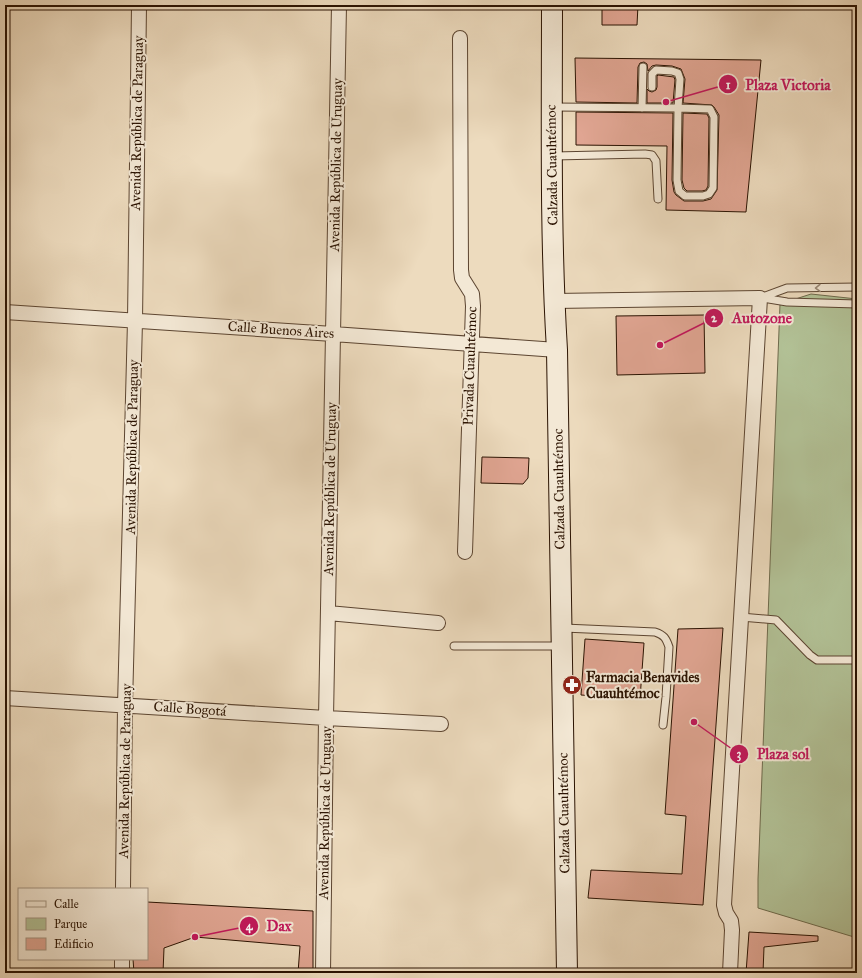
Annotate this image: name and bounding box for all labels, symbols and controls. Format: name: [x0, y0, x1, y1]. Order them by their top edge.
street label: Avenida República de Paraguay: [127, 35, 147, 212]
callout: Plaza Victoria: [718, 71, 839, 98]
text: Plaza Victoria: [745, 76, 831, 94]
street label: Avenida República de Uruguay: [326, 78, 346, 253]
text: 1: [726, 78, 731, 92]
street label: Calzada Cuauhtémoc: [542, 104, 562, 226]
one-way arrow: [815, 283, 821, 292]
callout: Autozone: [704, 304, 800, 331]
street label: Privada Cuauhtémoc: [459, 306, 481, 426]
text: Autozone: [731, 309, 793, 327]
text: 2: [711, 311, 718, 325]
street label: Calle Buenos Aires: [227, 318, 335, 342]
street label: Avenida República de Paraguay: [122, 359, 142, 536]
street label: Avenida República de Uruguay: [320, 402, 340, 577]
street label: Calzada Cuauhtémoc: [549, 428, 569, 550]
place label: Farmacia Benavides Cuauhtémoc: [586, 669, 699, 702]
pharmacy icon: Farmacia Benavides Cuauhtémoc: [561, 674, 583, 696]
street label: Avenida República de Paraguay: [115, 683, 135, 860]
street label: Calle Bogotá: [153, 698, 227, 720]
street label: Avenida República de Uruguay: [315, 726, 335, 901]
callout: Plaza sol: [729, 740, 817, 767]
text: Plaza sol: [757, 745, 810, 763]
text: 3: [737, 747, 742, 762]
street label: Calzada Cuauhtémoc: [554, 752, 574, 874]
legend: [18, 888, 148, 960]
text: Calle: [54, 897, 79, 911]
callout: Dax: [239, 913, 300, 940]
text: Parque: [54, 917, 87, 932]
text: Dax: [267, 917, 292, 935]
text: 4: [246, 919, 254, 934]
text: Edificio: [54, 937, 93, 951]

